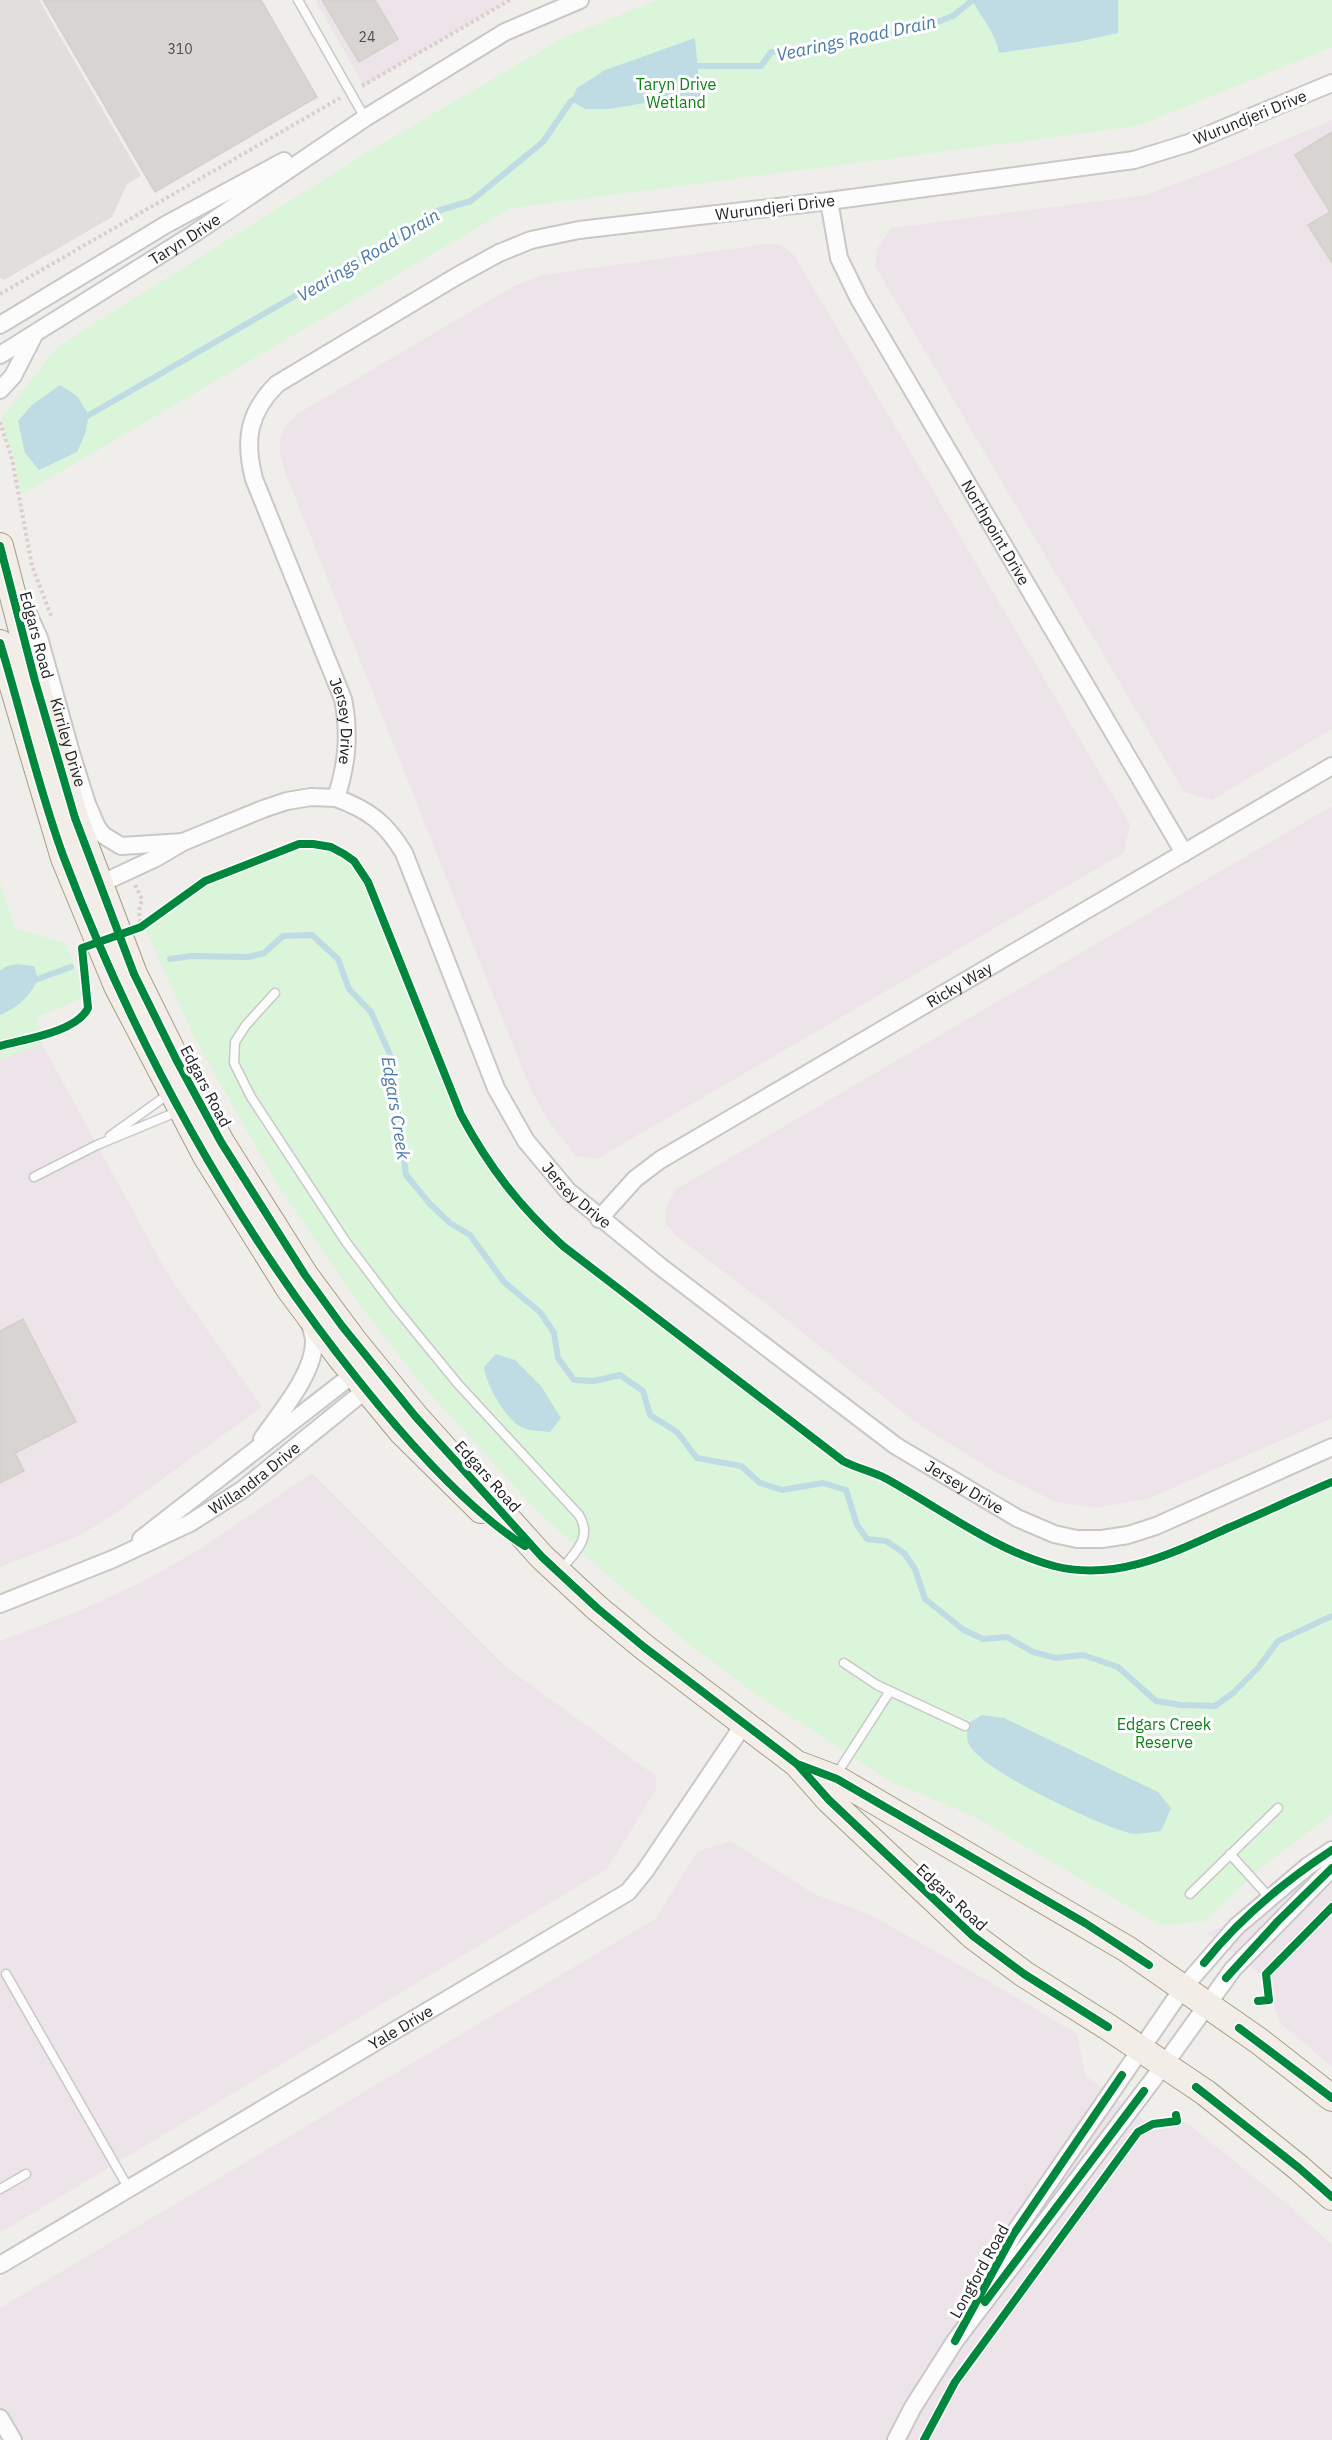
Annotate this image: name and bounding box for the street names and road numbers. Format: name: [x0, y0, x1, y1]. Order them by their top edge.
street label: Wurundjeri Drive: [1191, 85, 1310, 149]
street label: Wurundjeri Drive: [714, 190, 836, 224]
street label: Taryn Drive: [145, 209, 224, 269]
street label: Northpoint Drive: [957, 476, 1035, 589]
street label: Edgars Road: [16, 589, 58, 681]
street label: Jersey Drive: [325, 675, 357, 766]
street label: Kirriley Drive: [46, 695, 91, 789]
street label: Ricky Way: [923, 957, 996, 1012]
street label: Edgars Road: [176, 1042, 236, 1130]
street label: Jersey Drive: [538, 1158, 616, 1233]
street label: Edgars Road: [451, 1436, 525, 1516]
street label: Willandra Drive: [205, 1437, 304, 1519]
street label: Jersey Drive: [921, 1456, 1008, 1518]
street label: Edgars Road: [912, 1859, 992, 1935]
street label: Yale Drive: [365, 2000, 437, 2054]
street label: Longford Road: [945, 2221, 1013, 2321]

